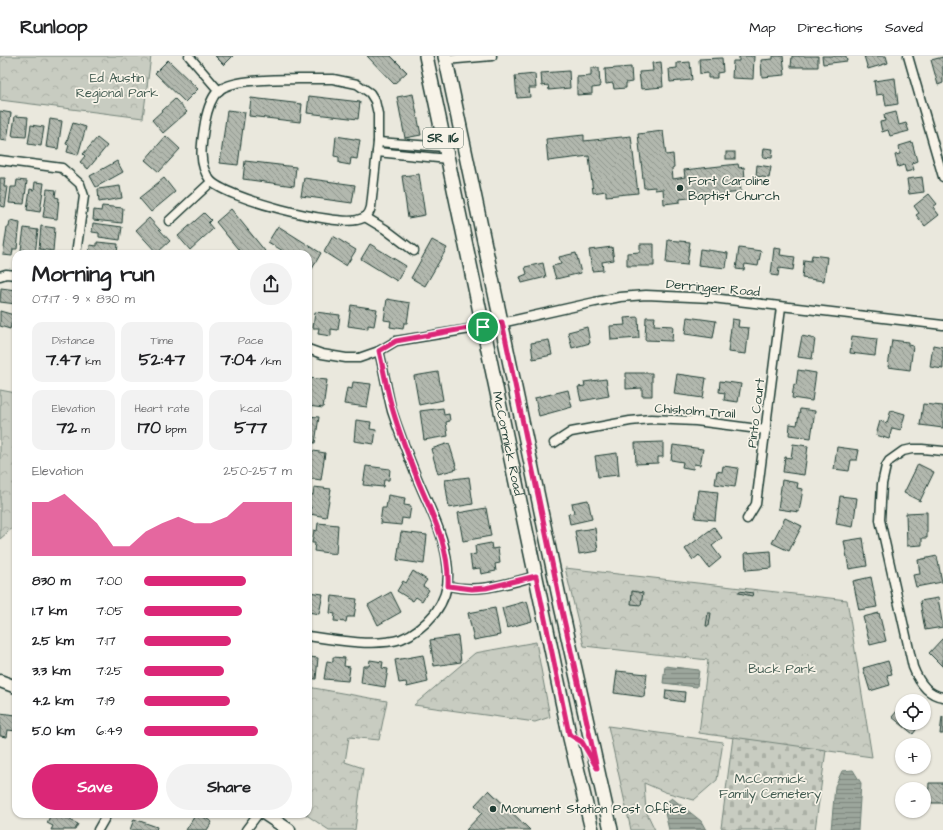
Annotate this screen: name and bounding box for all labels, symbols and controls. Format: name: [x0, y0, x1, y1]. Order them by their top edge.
text: Runloop: [20, 14, 88, 41]
text: Map: [749, 18, 776, 38]
text: Directions: [798, 18, 863, 38]
text: Saved: [885, 18, 923, 38]
park label: Ed Austin Regional Park: [76, 69, 158, 103]
road number: SR 116: [423, 128, 463, 148]
place label: Fort Caroline Baptist Church: [688, 172, 780, 205]
marker: Fort Caroline Baptist Church: [675, 183, 685, 193]
text: Morning run: [32, 259, 155, 290]
button: share: [250, 263, 292, 305]
street label: Derringer Road: [665, 275, 761, 302]
text: 07:17 · 9 × 830 m: [32, 290, 135, 308]
pin: [466, 310, 500, 344]
icon: arrive: [472, 316, 494, 338]
text: Distance: [52, 333, 95, 348]
text: Time: [150, 333, 174, 348]
text: Pace: [238, 333, 263, 348]
text: 7.47: [46, 348, 81, 372]
text: 52:47: [139, 348, 185, 372]
text: 7:04: [220, 348, 256, 372]
text: km: [81, 354, 101, 369]
text: /km: [256, 354, 281, 369]
street label: Pinto Court: [743, 376, 769, 449]
street label: McCormick Road: [488, 390, 528, 498]
street label: Chisholm Trail: [654, 399, 736, 423]
text: Elevation: [52, 401, 95, 416]
text: Heart rate: [134, 401, 190, 416]
text: kcal: [240, 401, 261, 416]
text: 72: [57, 416, 77, 440]
text: 170: [138, 416, 161, 440]
text: 577: [234, 416, 267, 440]
text: m: [77, 422, 90, 437]
text: bpm: [161, 422, 186, 437]
text: Elevation: [32, 462, 83, 480]
text: 250–257 m: [223, 462, 292, 480]
text: 830 m: [32, 572, 71, 590]
text: 7:00: [96, 572, 123, 590]
text: 1.7 km: [32, 602, 67, 620]
text: 7:05: [96, 602, 124, 620]
text: 2.5 km: [32, 632, 74, 650]
text: 7:17: [96, 632, 116, 650]
park label: Buck Park: [748, 660, 816, 678]
text: 3.3 km: [32, 662, 70, 680]
text: 7:25: [96, 662, 123, 680]
text: 4.2 km: [32, 692, 73, 710]
text: 7:19: [96, 692, 115, 710]
map controls: [895, 694, 931, 818]
button: locate: [895, 694, 931, 730]
text: 5.0 km: [32, 722, 75, 740]
text: 6:49: [96, 722, 123, 740]
button: +: [895, 738, 931, 774]
button: Save: [32, 764, 158, 810]
button: Share: [166, 764, 292, 810]
park label: McCormick Family Cemetery: [719, 770, 821, 804]
button: −: [895, 782, 931, 818]
place label: Monument Station Post Office: [501, 800, 687, 818]
marker: Monument Station Post Office: [488, 804, 498, 814]

